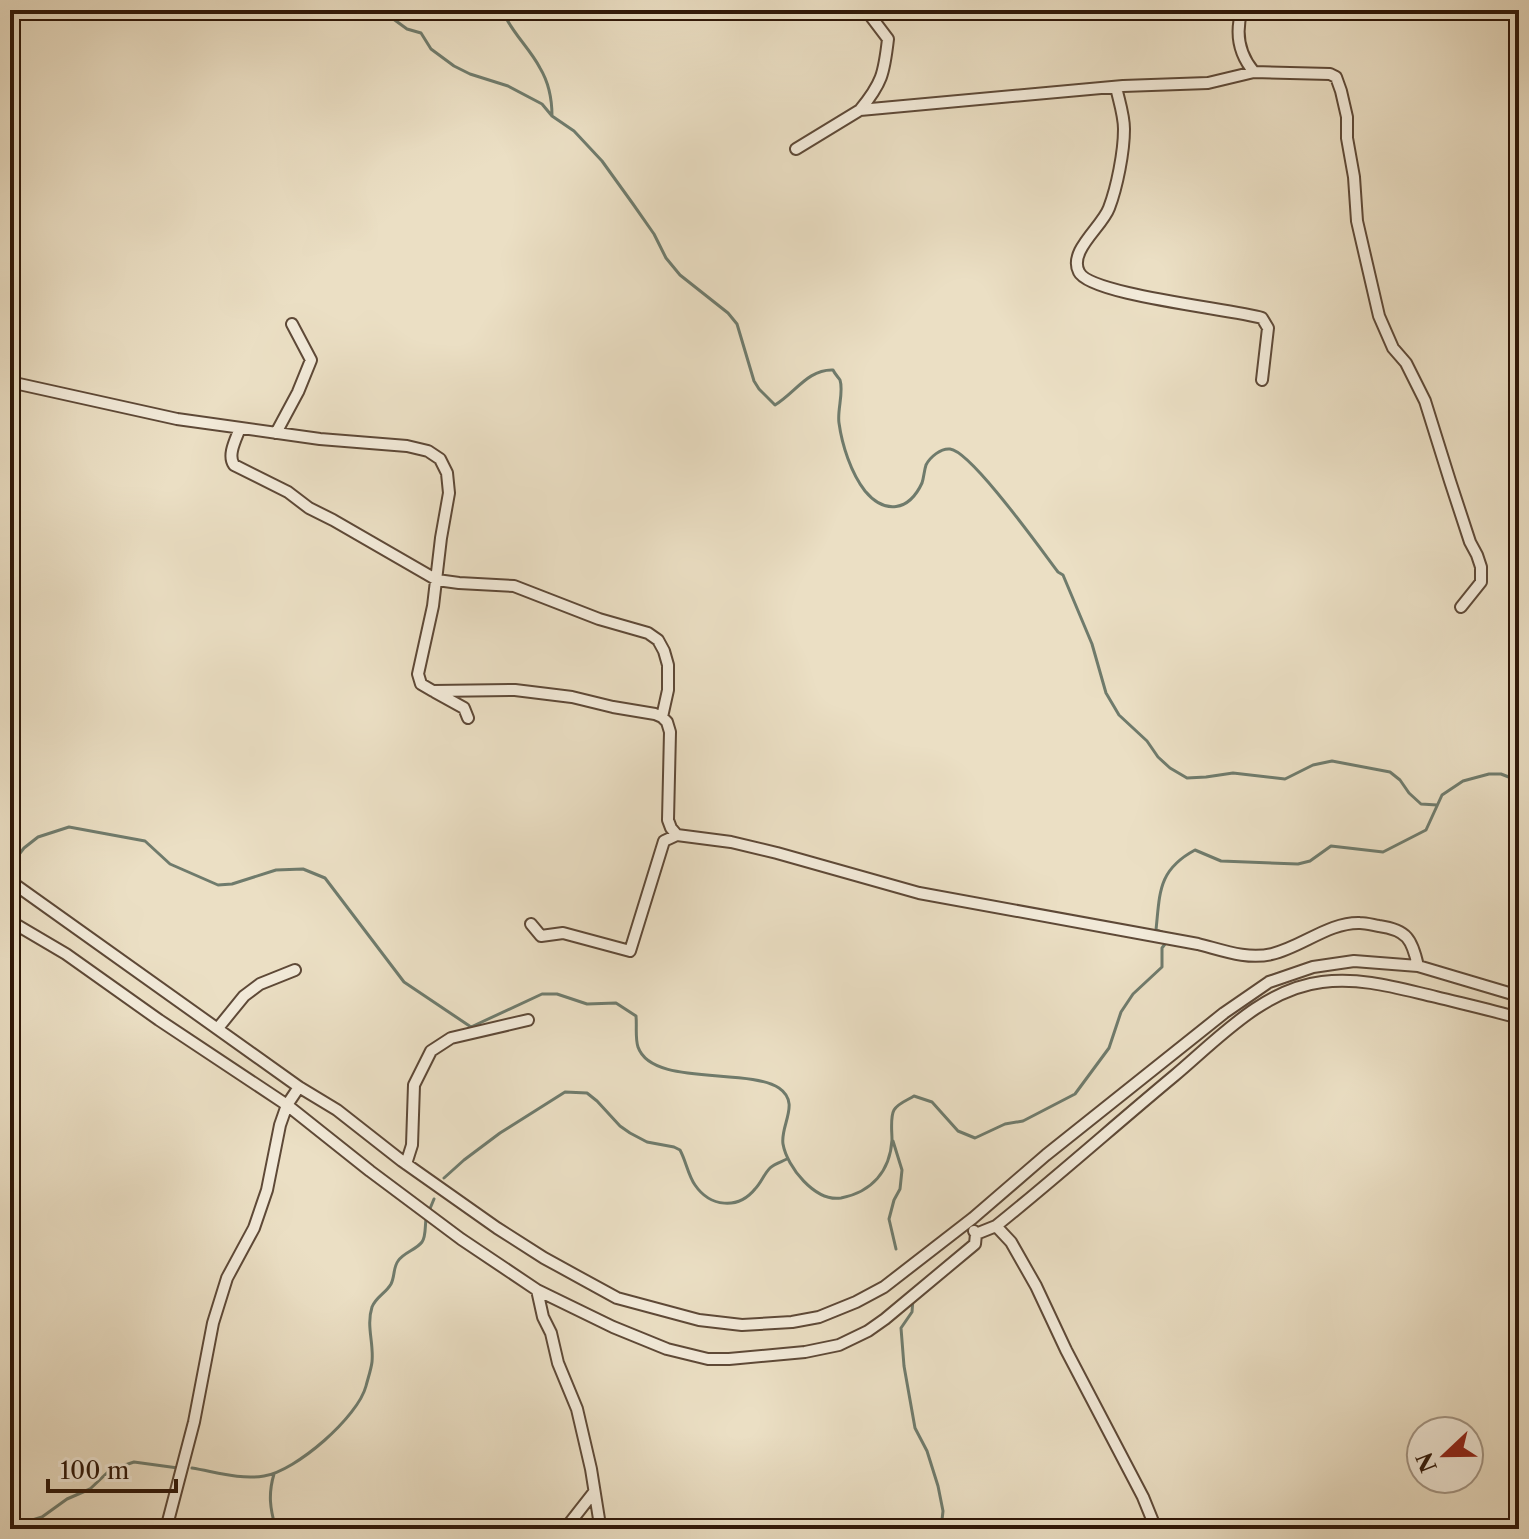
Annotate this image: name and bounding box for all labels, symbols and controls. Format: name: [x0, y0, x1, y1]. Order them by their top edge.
north arrow: [1405, 1415, 1485, 1495]
scale bar: [48, 1443, 176, 1493]
text: N: [1411, 1448, 1443, 1476]
text: 100 m: [60, 1456, 129, 1485]

